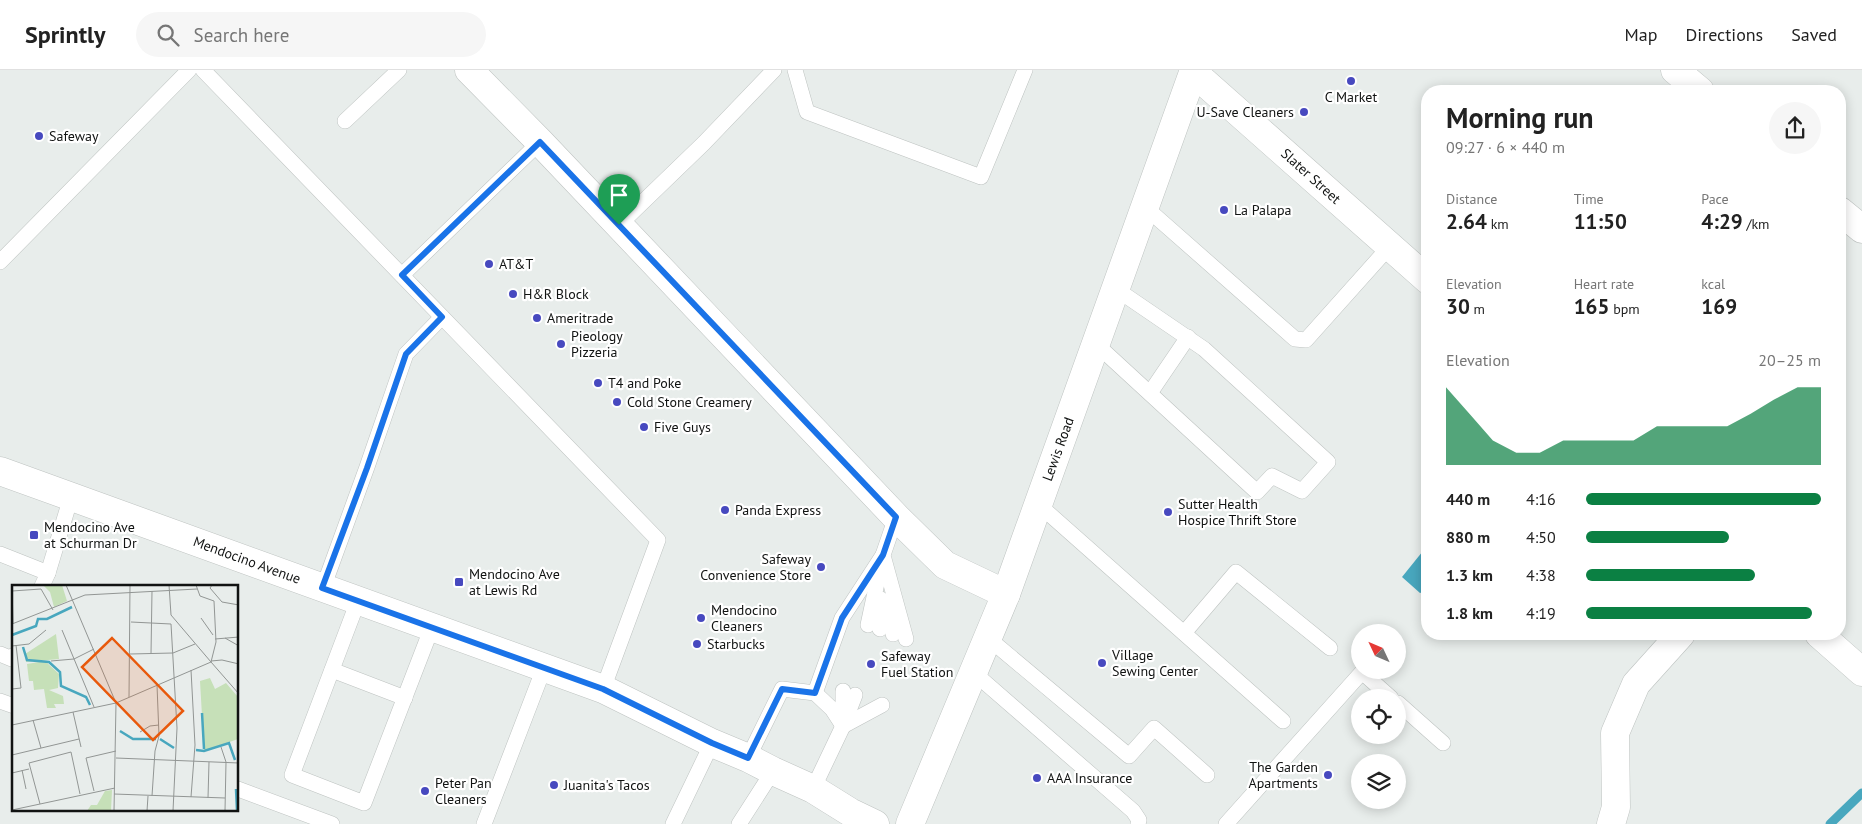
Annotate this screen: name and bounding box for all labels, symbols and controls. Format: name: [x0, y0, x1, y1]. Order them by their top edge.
search box: [136, 12, 486, 57]
text: Sprintly: [25, 19, 106, 50]
icon: search: [154, 21, 182, 49]
text: Search here: [194, 23, 289, 47]
text: Map: [1625, 23, 1657, 46]
text: Directions: [1685, 23, 1763, 46]
text: Saved: [1791, 23, 1837, 46]
marker: C Market: [1345, 75, 1357, 87]
place label: C Market: [1325, 88, 1377, 106]
text: Morning run: [1446, 99, 1594, 136]
button: share: [1769, 102, 1821, 154]
place label: U-Save Cleaners: [1196, 103, 1294, 121]
marker: U-Save Cleaners: [1298, 106, 1310, 118]
place label: Safeway: [49, 127, 99, 145]
marker: Safeway: [33, 130, 45, 142]
text: 09:27 · 6 × 440 m: [1446, 137, 1565, 157]
street label: Slater Street: [1277, 144, 1345, 208]
pin: [598, 174, 640, 225]
icon: arrive: [605, 181, 633, 209]
text: Distance: [1446, 190, 1497, 208]
text: Time: [1574, 190, 1604, 208]
text: Pace: [1701, 190, 1729, 208]
place label: La Palapa: [1234, 201, 1292, 219]
marker: La Palapa: [1218, 204, 1230, 216]
text: 2.64: [1446, 208, 1487, 235]
text: 11:50: [1574, 208, 1627, 235]
text: 4:29: [1701, 208, 1743, 235]
text: km: [1487, 215, 1509, 233]
text: /km: [1743, 215, 1769, 233]
place label: AT&T: [499, 255, 533, 273]
marker: AT&T: [483, 258, 495, 270]
text: Elevation: [1446, 275, 1502, 293]
text: Heart rate: [1574, 275, 1634, 293]
text: kcal: [1701, 275, 1725, 293]
place label: H&R Block: [523, 285, 589, 303]
marker: H&R Block: [507, 288, 519, 300]
text: 30: [1446, 293, 1470, 320]
text: 165: [1574, 293, 1609, 320]
text: 169: [1701, 293, 1737, 320]
text: m: [1470, 300, 1485, 318]
text: bpm: [1609, 300, 1640, 318]
place label: Ameritrade: [547, 309, 613, 327]
marker: Ameritrade: [531, 312, 543, 324]
place label: Pieology Pizzeria: [571, 327, 623, 361]
marker: Pieology Pizzeria: [555, 338, 567, 350]
text: Elevation: [1446, 350, 1510, 370]
text: 20–25 m: [1758, 350, 1821, 370]
place label: T4 and Poke: [608, 374, 682, 392]
marker: T4 and Poke: [592, 377, 604, 389]
place label: Cold Stone Creamery: [627, 393, 752, 411]
marker: Cold Stone Creamery: [611, 396, 623, 408]
street label: Lewis Road: [1038, 415, 1078, 483]
place label: Five Guys: [654, 418, 711, 436]
marker: Five Guys: [638, 421, 650, 433]
text: 440 m: [1446, 489, 1490, 509]
text: 4:16: [1526, 489, 1556, 509]
place label: Sutter Health Hospice Thrift Store: [1178, 495, 1297, 529]
place label: Panda Express: [735, 501, 821, 519]
marker: Panda Express: [719, 504, 731, 516]
marker: Sutter Health Hospice Thrift Store: [1162, 506, 1174, 518]
place label: Mendocino Ave at Schurman Dr: [44, 518, 137, 552]
text: 880 m: [1446, 527, 1490, 547]
text: 4:50: [1526, 527, 1556, 547]
marker: Mendocino Ave at Schurman Dr: [28, 529, 40, 541]
street label: Mendocino Avenue: [191, 532, 303, 588]
place label: Safeway Convenience Store: [700, 550, 811, 584]
marker: Safeway Convenience Store: [815, 561, 827, 573]
place label: Mendocino Ave at Lewis Rd: [469, 565, 560, 599]
text: 1.3 km: [1446, 565, 1493, 585]
text: 4:38: [1526, 565, 1556, 585]
marker: Mendocino Ave at Lewis Rd: [453, 576, 465, 588]
inset map: [12, 585, 239, 812]
place label: Mendocino Cleaners: [711, 601, 777, 635]
text: 1.8 km: [1446, 603, 1493, 623]
text: 4:19: [1526, 603, 1556, 623]
marker: Mendocino Cleaners: [695, 612, 707, 624]
north arrow: [1351, 624, 1406, 679]
map controls: [1351, 624, 1406, 809]
place label: Starbucks: [707, 635, 765, 653]
marker: Starbucks: [691, 638, 703, 650]
place label: Village Sewing Center: [1111, 646, 1198, 680]
place label: Safeway Fuel Station: [881, 647, 954, 681]
marker: Village Sewing Center: [1096, 657, 1108, 669]
marker: Safeway Fuel Station: [865, 658, 877, 670]
button: locate: [1351, 689, 1406, 744]
button: layers: [1351, 754, 1406, 809]
place label: The Garden Apartments: [1249, 758, 1318, 792]
place label: AAA Insurance: [1047, 769, 1132, 787]
marker: The Garden Apartments: [1322, 769, 1334, 781]
marker: AAA Insurance: [1031, 772, 1043, 784]
place label: Peter Pan Cleaners: [435, 774, 492, 808]
place label: Juanita's Tacos: [563, 776, 650, 794]
marker: Juanita's Tacos: [548, 779, 560, 791]
marker: Peter Pan Cleaners: [419, 785, 431, 797]

